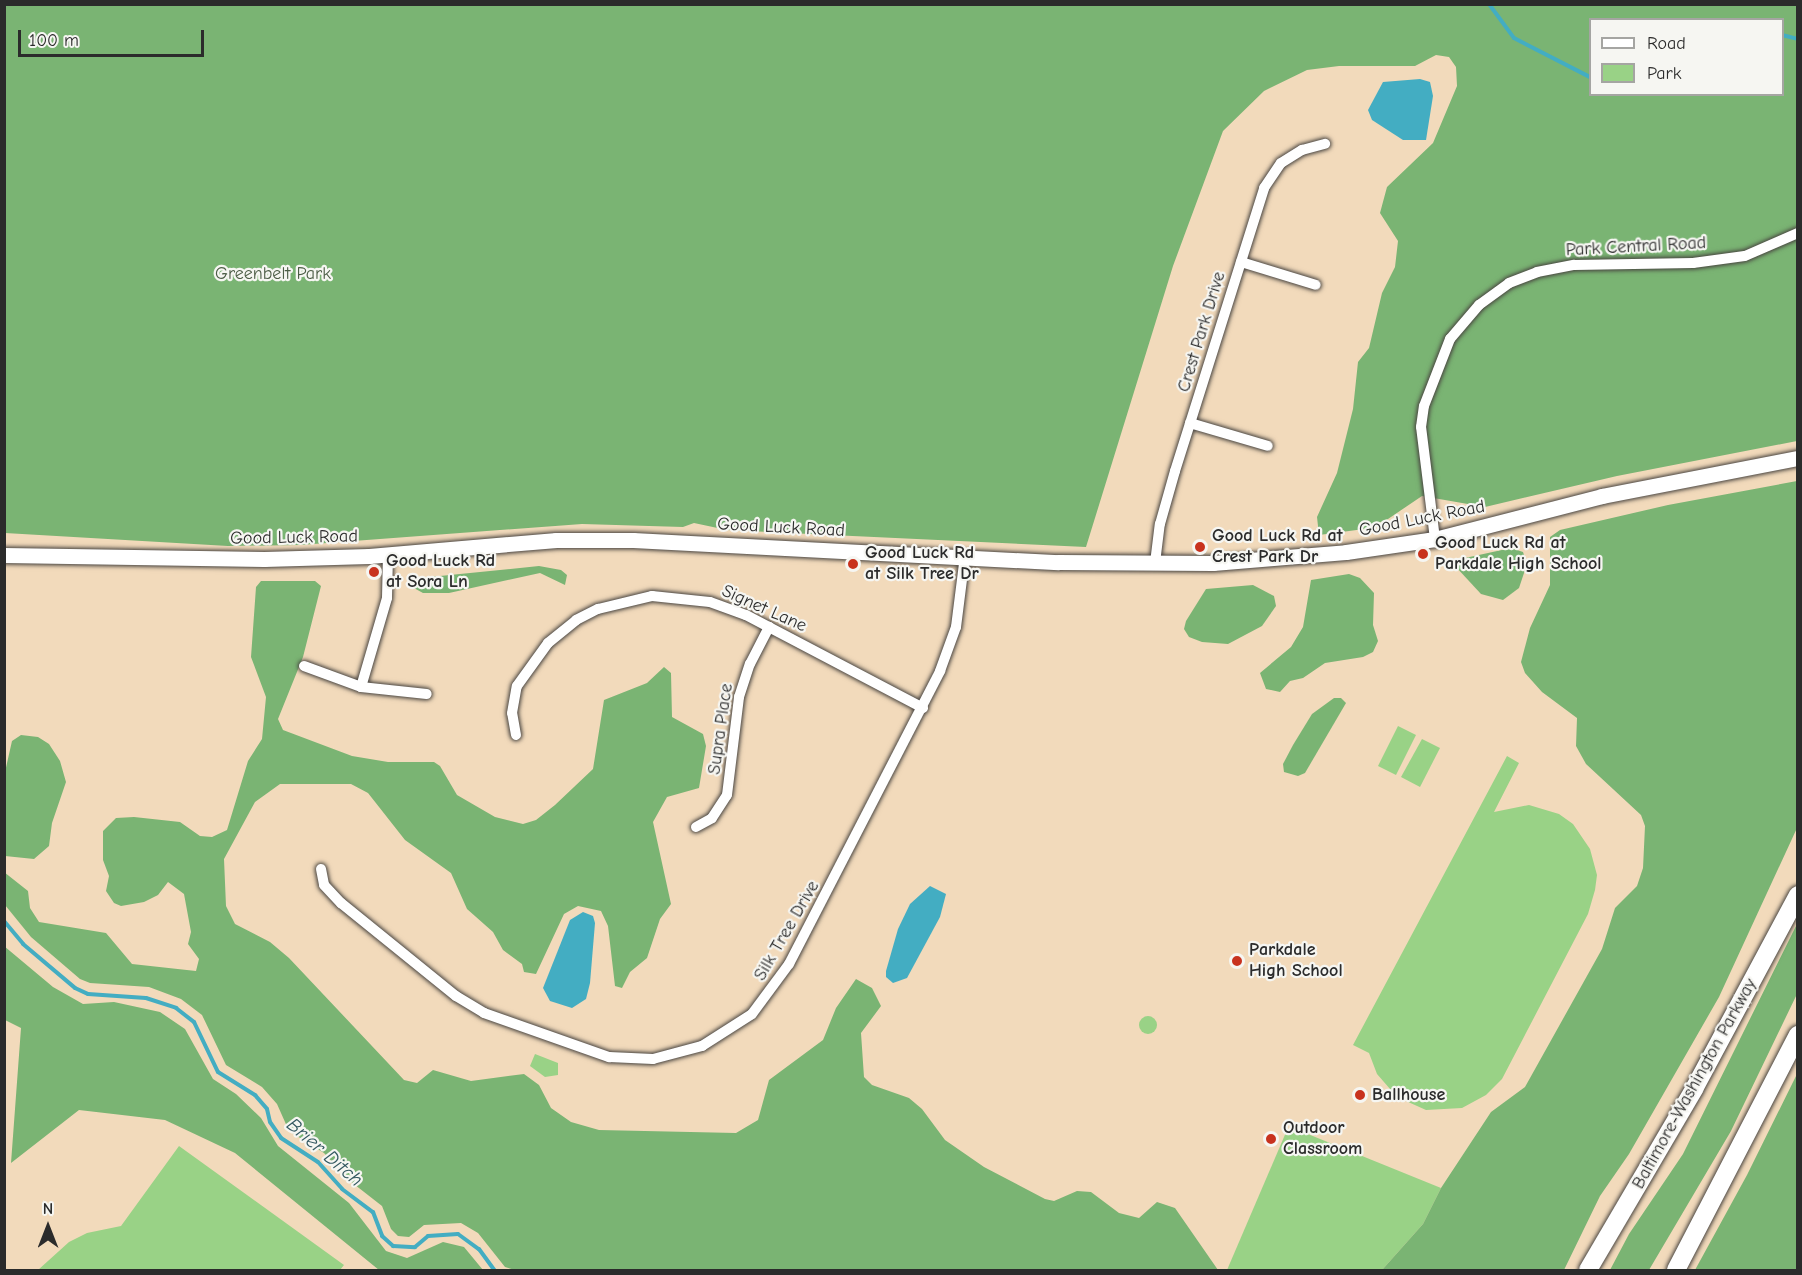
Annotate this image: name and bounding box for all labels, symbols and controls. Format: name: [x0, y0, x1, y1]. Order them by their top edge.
scale bar: [21, 18, 207, 56]
legend: [1589, 18, 1784, 96]
text: 100 m: [29, 30, 79, 51]
text: Road: [1647, 33, 1686, 54]
text: Park: [1647, 63, 1681, 84]
street label: Park Central Road: [1565, 233, 1707, 261]
park label: Greenbelt Park: [215, 263, 331, 285]
street label: Crest Park Drive: [1173, 269, 1231, 395]
street label: Good Luck Road: [1357, 496, 1487, 542]
street label: Good Luck Road: [717, 514, 845, 542]
street label: Good Luck Road: [230, 526, 358, 550]
place label: Good Luck Rd at Crest Park Dr: [1212, 526, 1343, 568]
place label: Good Luck Rd at Parkdale High School: [1435, 533, 1602, 576]
marker: Good Luck Rd at Crest Park Dr: [1193, 540, 1207, 554]
place label: Good Luck Rd at Silk Tree Dr: [865, 543, 979, 586]
marker: Good Luck Rd at Parkdale High School: [1416, 547, 1430, 561]
place label: Good Luck Rd at Sora Ln: [386, 551, 495, 594]
marker: Good Luck Rd at Silk Tree Dr: [846, 557, 860, 571]
marker: Good Luck Rd at Sora Ln: [367, 565, 381, 579]
street label: Signet Lane: [718, 581, 810, 637]
street label: Supra Place: [704, 682, 738, 776]
street label: Silk Tree Drive: [750, 877, 824, 985]
place label: Parkdale High School: [1249, 940, 1343, 982]
marker: Parkdale High School: [1230, 954, 1244, 968]
street label: Baltimore-Washington Parkway: [1628, 975, 1762, 1193]
place label: Ballhouse: [1372, 1084, 1445, 1106]
marker: Ballhouse: [1353, 1088, 1367, 1102]
water label: Brier Ditch: [282, 1112, 368, 1192]
place label: Outdoor Classroom: [1283, 1118, 1362, 1160]
marker: Outdoor Classroom: [1264, 1132, 1278, 1146]
north arrow: [18, 1197, 78, 1257]
text: N: [43, 1200, 53, 1218]

